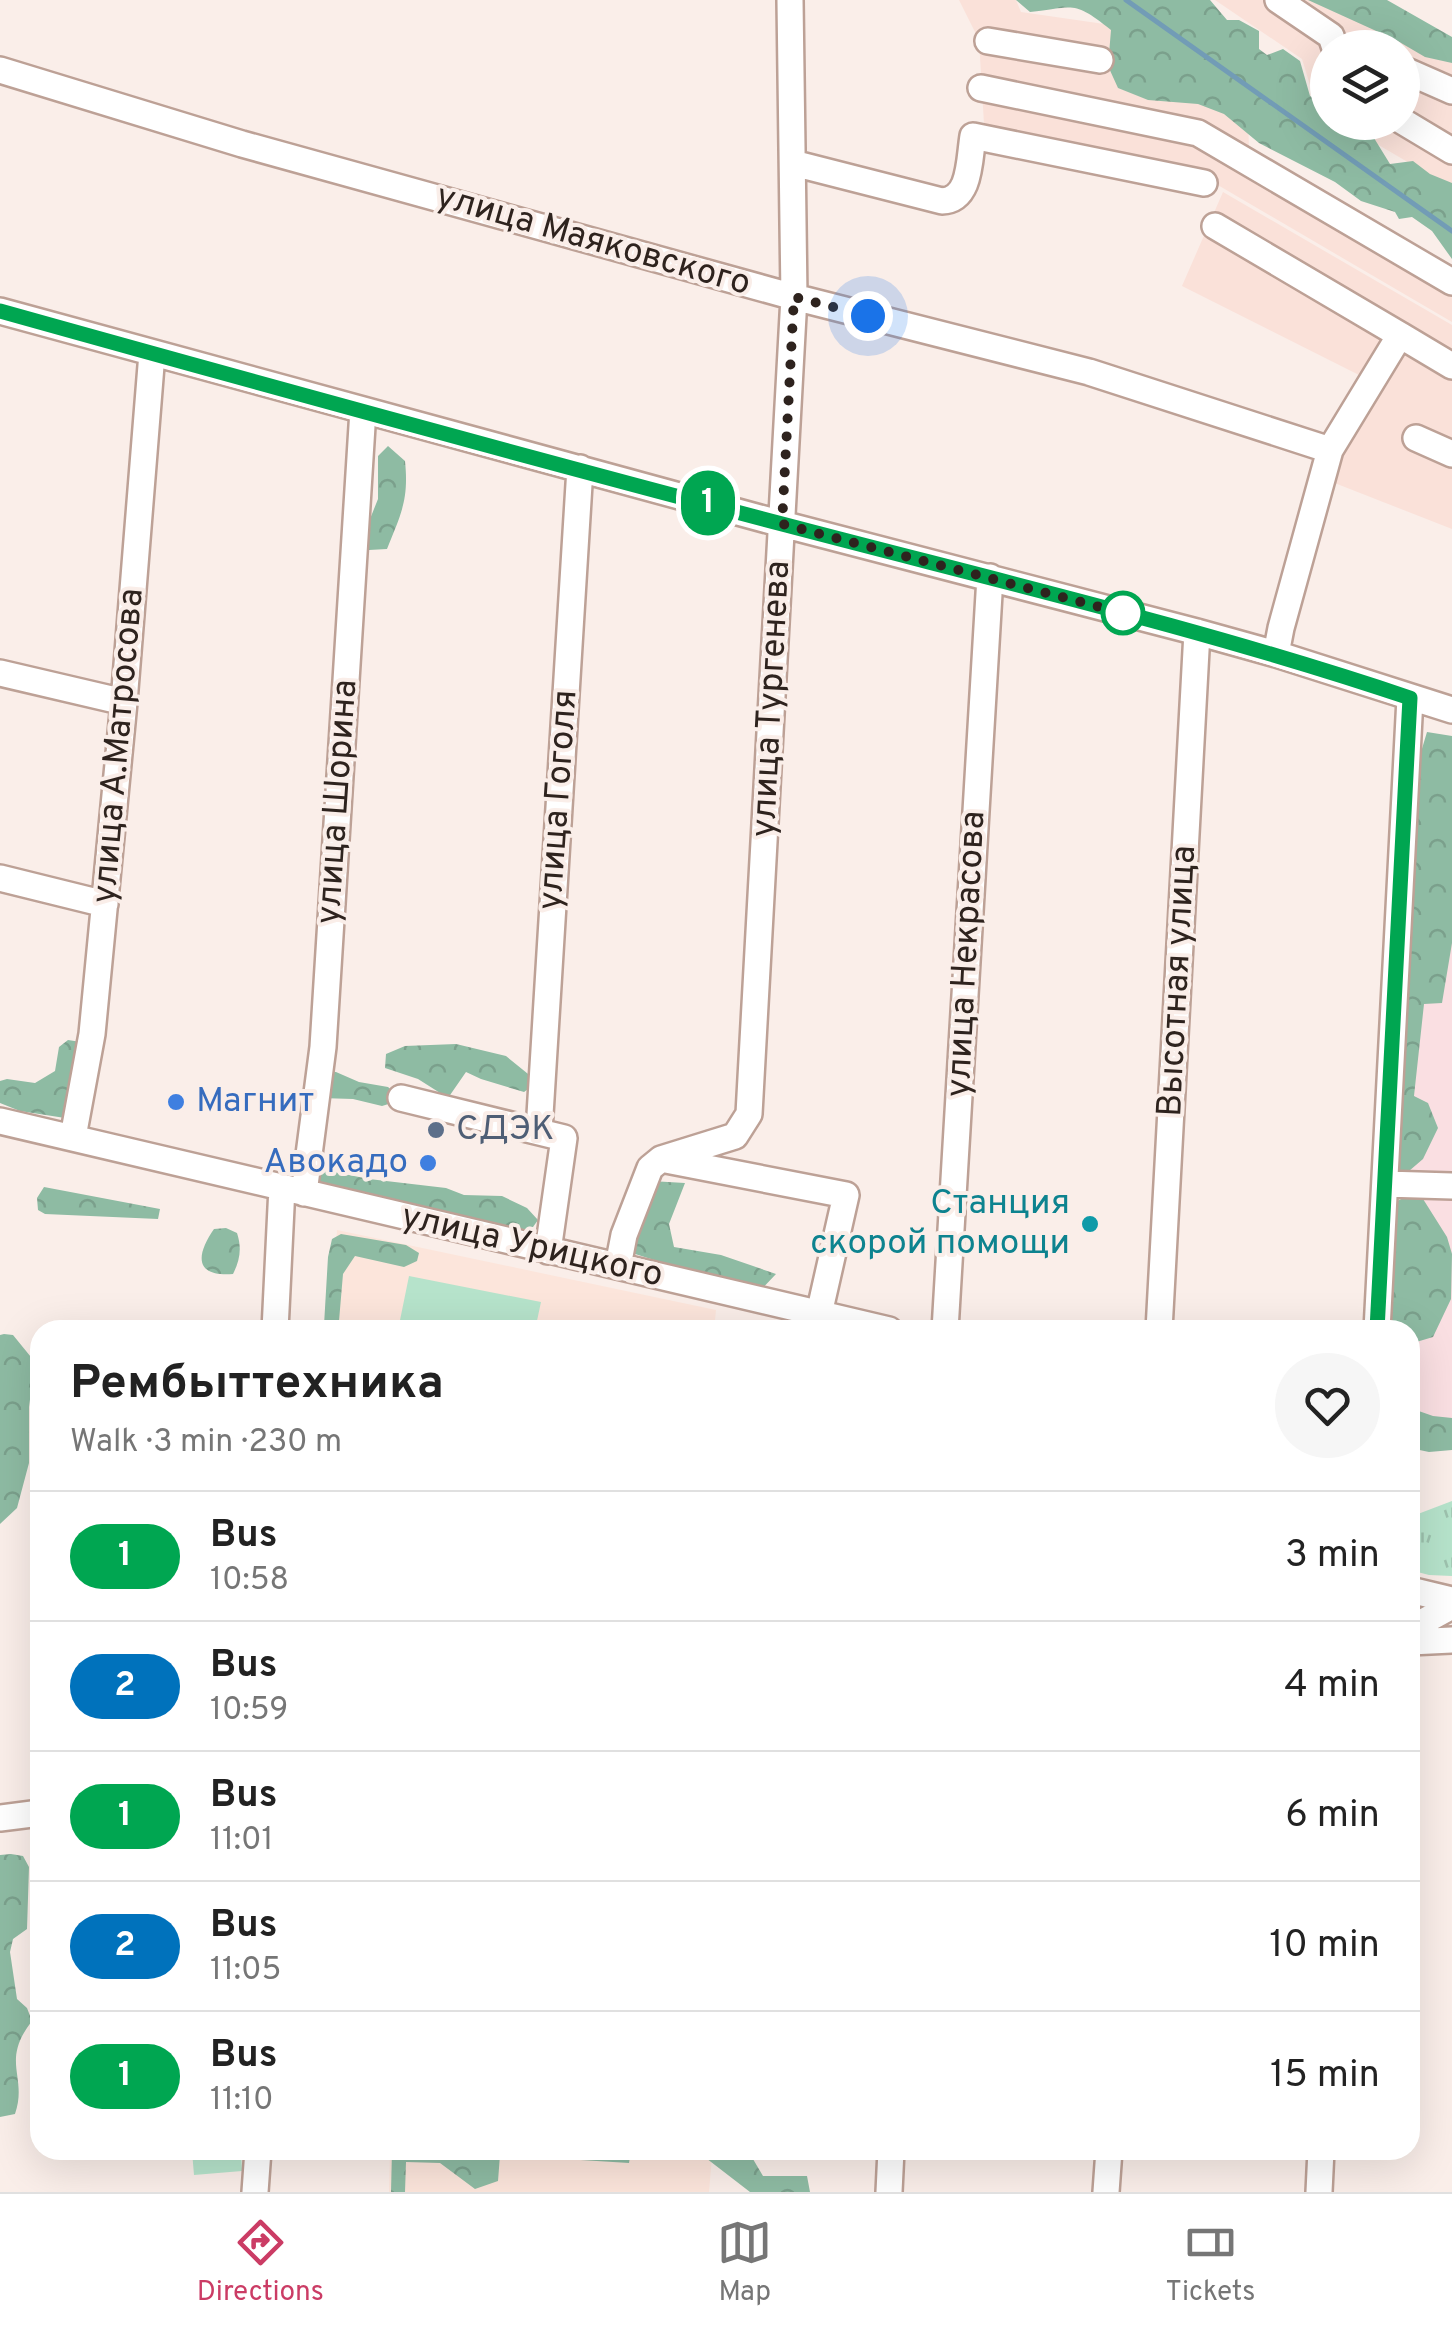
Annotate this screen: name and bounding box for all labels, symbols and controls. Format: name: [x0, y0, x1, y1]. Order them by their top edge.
map controls: [1310, 30, 1420, 140]
button: layers: [1310, 30, 1420, 140]
street label: улица Маяковского: [431, 175, 755, 307]
your location: [843, 291, 893, 341]
line badge: 1: [676, 470, 740, 536]
text: 1: [701, 481, 715, 525]
street label: улица Тургенева: [743, 559, 801, 839]
street label: улица А.Матросова: [83, 587, 155, 905]
unlabelled marker: [1102, 592, 1144, 634]
street label: улица Шорина: [307, 678, 369, 926]
street label: улица Гоголя: [529, 688, 589, 912]
street label: улица Некрасова: [938, 810, 996, 1098]
street label: Высотная улица: [1149, 844, 1207, 1118]
place label: Магнит: [196, 1080, 314, 1124]
marker: Магнит: [165, 1091, 187, 1113]
place label: СДЭК: [456, 1108, 554, 1152]
marker: СДЭК: [425, 1119, 447, 1141]
place label: Авокадо: [263, 1141, 408, 1185]
marker: Авокадо: [417, 1152, 439, 1174]
place label: Станция скорой помощи: [810, 1182, 1070, 1266]
street label: улица Урицкого: [397, 1196, 667, 1298]
marker: Станция скорой помощи: [1079, 1213, 1101, 1235]
button: heart: [1275, 1353, 1380, 1458]
text: Рембыттехника: [70, 1355, 444, 1415]
text: Walk · 3 min · 230 m: [70, 1423, 342, 1463]
text: Bus: [210, 1512, 277, 1561]
text: 3 min: [1285, 1532, 1380, 1581]
text: 1: [118, 1534, 132, 1578]
text: 10:58: [210, 1561, 289, 1601]
text: Bus: [210, 1642, 277, 1691]
text: 4 min: [1284, 1662, 1380, 1711]
text: 2: [114, 1664, 136, 1708]
text: 10:59: [210, 1691, 288, 1731]
text: Bus: [210, 1772, 277, 1821]
text: 6 min: [1285, 1792, 1380, 1841]
text: 1: [118, 1794, 132, 1838]
text: 11:01: [210, 1821, 274, 1861]
text: Bus: [210, 1902, 277, 1951]
text: 10 min: [1269, 1922, 1380, 1971]
text: 2: [114, 1924, 136, 1968]
text: 11:05: [210, 1951, 282, 1991]
text: Bus: [210, 2032, 277, 2081]
text: 15 min: [1270, 2052, 1380, 2101]
text: 1: [118, 2054, 132, 2098]
text: 11:10: [210, 2081, 274, 2121]
tab: Directions: [197, 2215, 324, 2311]
tab: Map: [717, 2215, 772, 2311]
tab: Tickets: [1166, 2215, 1255, 2311]

